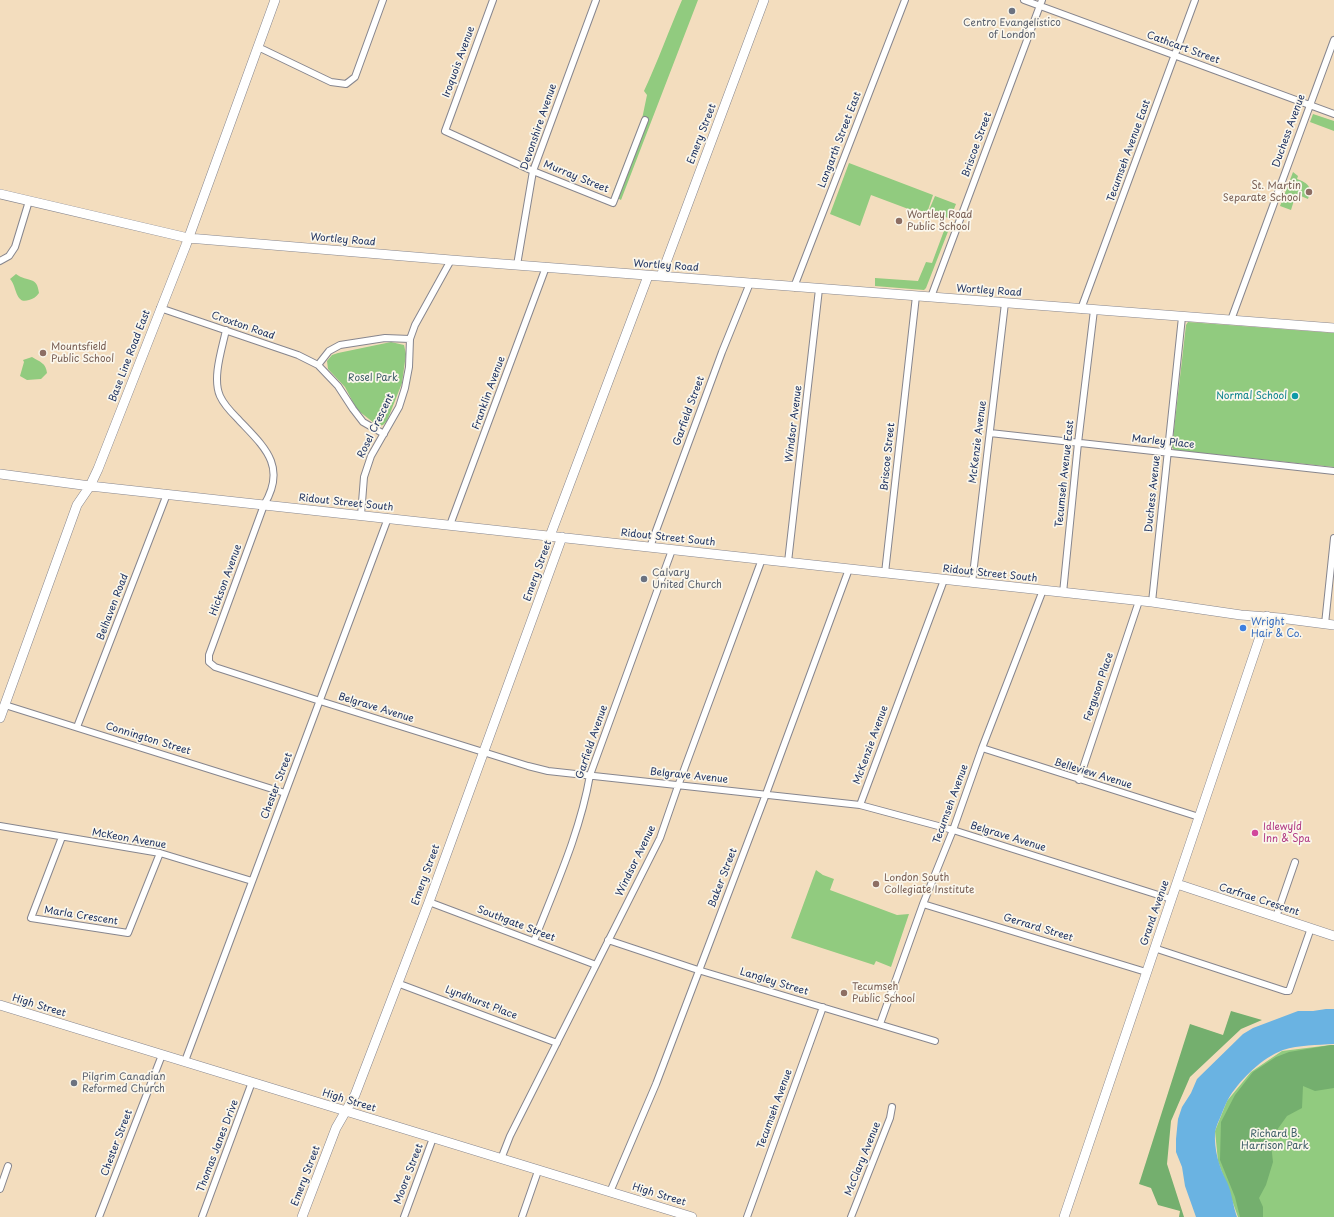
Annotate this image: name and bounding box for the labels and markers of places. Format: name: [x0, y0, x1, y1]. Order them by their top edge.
marker: Centro Evangelistico of London: [1007, 6, 1017, 16]
place label: Centro Evangelistico of London: [963, 17, 1061, 40]
place label: St. Martin Separate School: [1223, 180, 1301, 204]
marker: St. Martin Separate School: [1304, 187, 1314, 197]
place label: Wortley Road Public School: [907, 209, 972, 232]
marker: Wortley Road Public School: [894, 216, 904, 226]
place label: Mountsfield Public School: [51, 341, 114, 364]
marker: Mountsfield Public School: [38, 348, 48, 358]
place label: Normal School: [1216, 390, 1287, 402]
marker: Normal School: [1290, 391, 1300, 401]
place label: Calvary United Church: [652, 567, 722, 590]
marker: Calvary United Church: [639, 574, 649, 584]
place label: Wright Hair & Co.: [1251, 616, 1302, 640]
marker: Wright Hair & Co.: [1238, 623, 1248, 633]
place label: Idlewyld Inn & Spa: [1263, 821, 1310, 844]
marker: Idlewyld Inn & Spa: [1250, 828, 1260, 838]
place label: London South Collegiate Institute: [884, 872, 975, 896]
marker: London South Collegiate Institute: [871, 879, 881, 889]
place label: Tecumseh Public School: [852, 981, 915, 1004]
marker: Tecumseh Public School: [839, 988, 849, 998]
place label: Pilgrim Canadian Reformed Church: [82, 1071, 165, 1094]
marker: Pilgrim Canadian Reformed Church: [69, 1078, 79, 1088]

